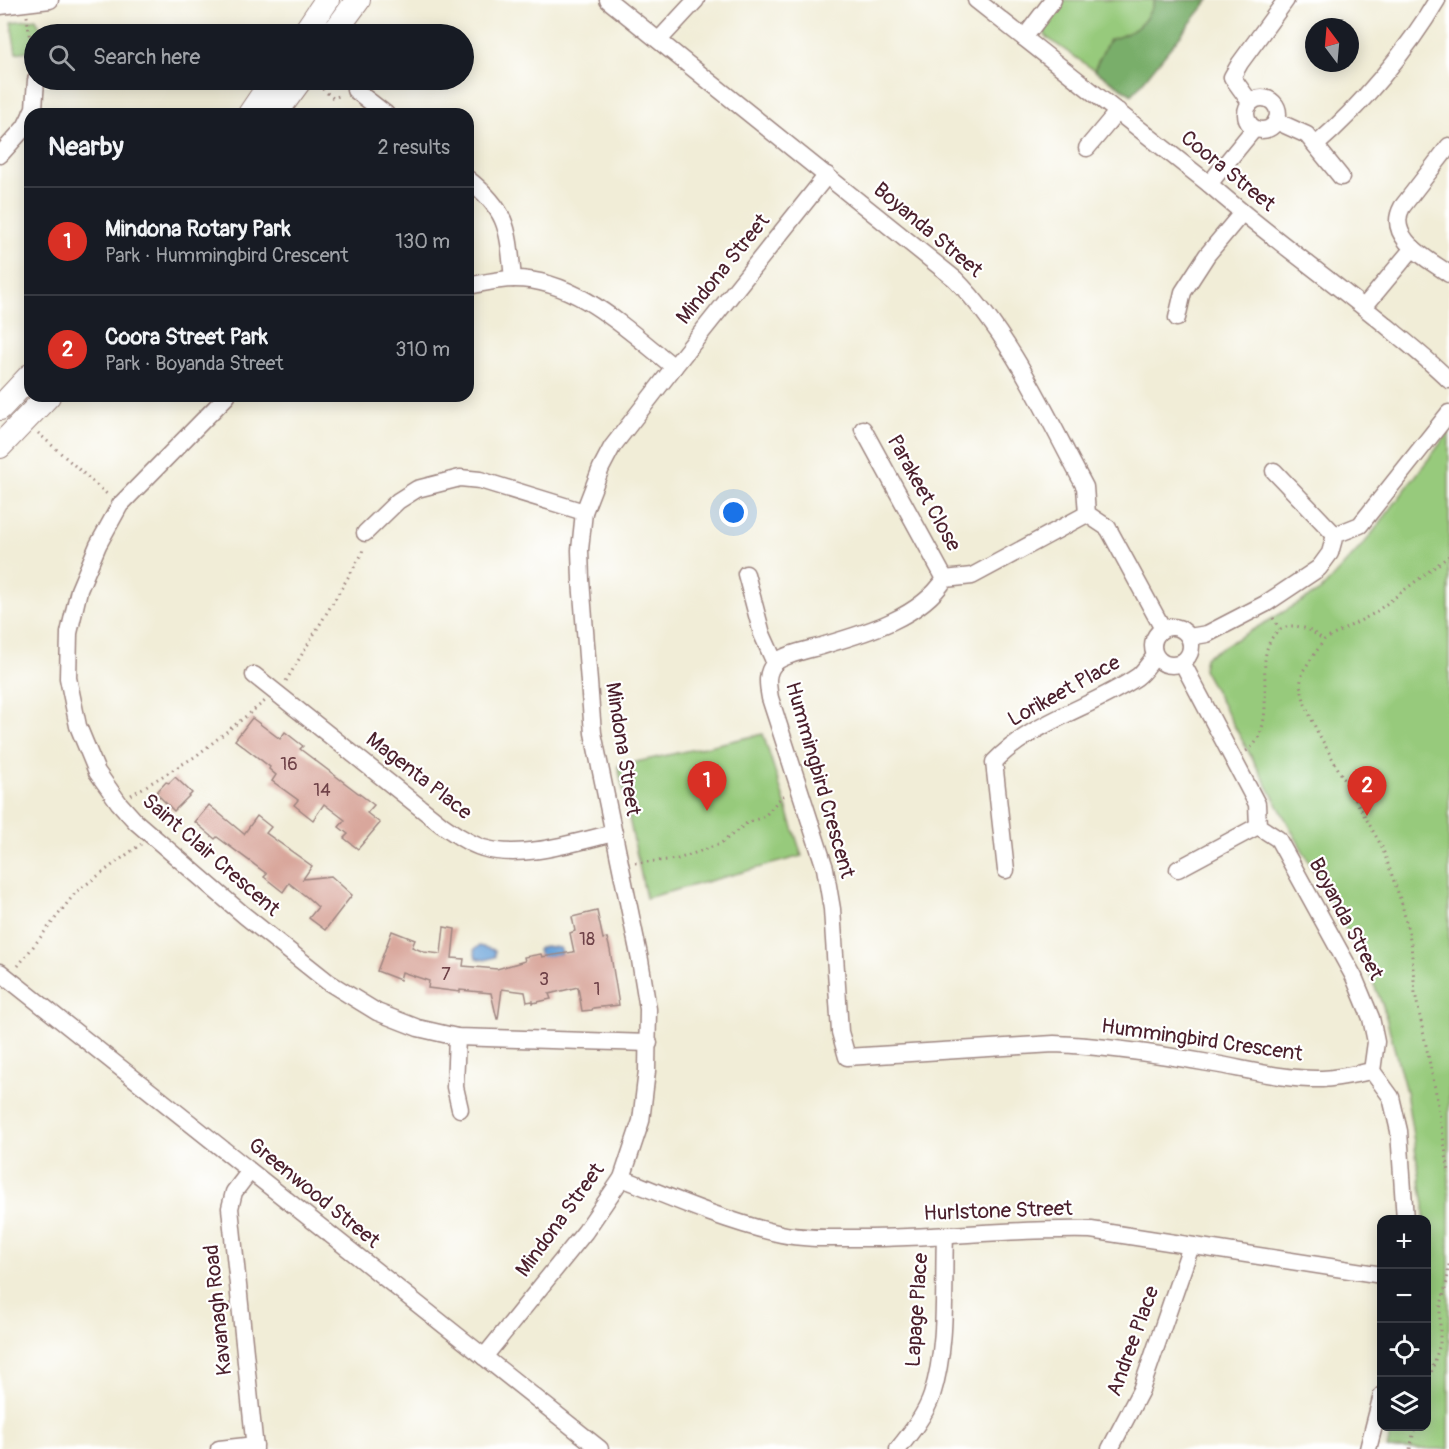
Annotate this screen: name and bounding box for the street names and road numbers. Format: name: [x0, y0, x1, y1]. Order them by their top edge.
street label: Coora Street: [1175, 125, 1281, 218]
street label: Boyanda Street: [868, 176, 989, 284]
street label: Mindona Street: [670, 208, 776, 330]
street label: Parakeet Close: [881, 430, 967, 557]
street label: Lorikeet Place: [1003, 649, 1125, 733]
street label: Hummingbird Crescent: [779, 679, 861, 882]
street label: Mindona Street: [599, 680, 647, 818]
street label: Magenta Place: [361, 726, 478, 826]
street label: Saint Clair Crescent: [136, 788, 286, 923]
street label: Boyanda Street: [1302, 853, 1390, 985]
street label: Hummingbird Crescent: [1100, 1013, 1305, 1068]
street label: Greenwood Street: [243, 1132, 386, 1255]
street label: Mindona Street: [510, 1157, 611, 1282]
street label: Hurlstone Street: [923, 1195, 1073, 1227]
street label: Kavanagh Road: [198, 1243, 238, 1377]
street label: Lapage Place: [900, 1251, 934, 1368]
street label: Andree Place: [1101, 1282, 1166, 1400]

